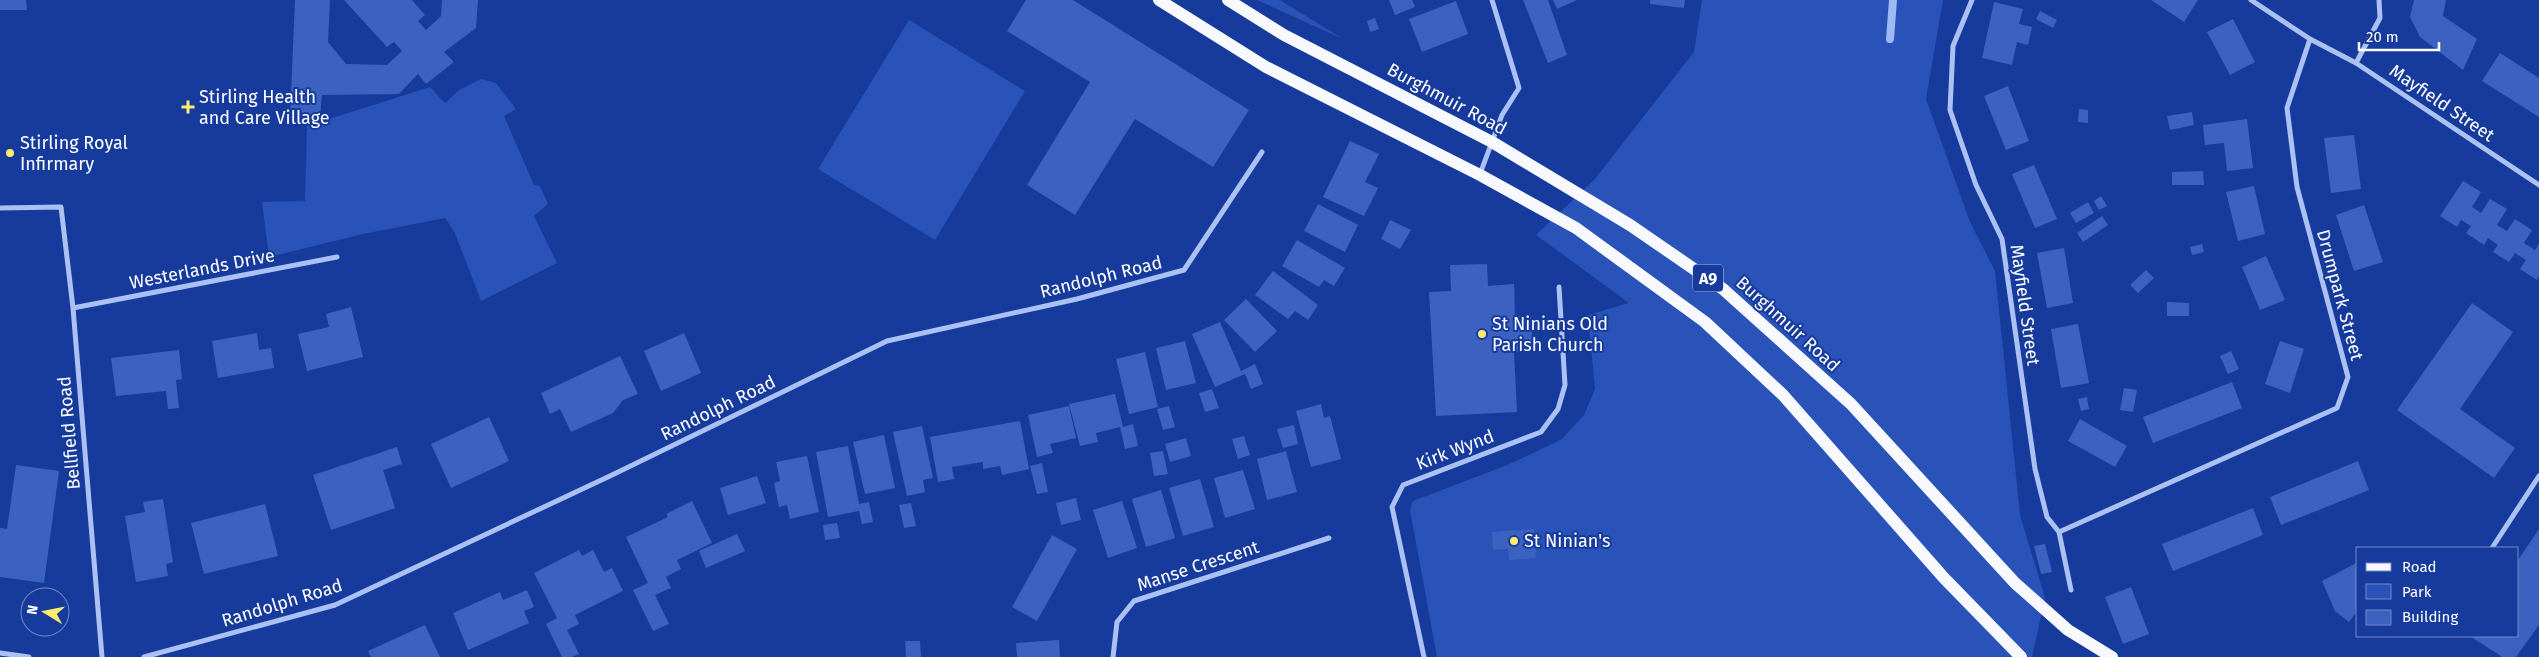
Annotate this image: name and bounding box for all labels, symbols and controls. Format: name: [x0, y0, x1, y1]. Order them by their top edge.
scale bar: [2359, 20, 2439, 52]
text: 20 m: [2366, 28, 2399, 46]
street label: Burghmuir Road: [1383, 58, 1511, 140]
street label: Mayfield Street: [2385, 60, 2499, 147]
place label: Stirling Health and Care Village: [199, 86, 330, 129]
marker: Stirling Health and Care Village: [181, 100, 195, 114]
place label: Stirling Royal Infirmary: [20, 132, 128, 175]
marker: Stirling Royal Infirmary: [4, 147, 16, 159]
street label: Drumpark Street: [2312, 227, 2368, 363]
street label: Mayfield Street: [2006, 243, 2044, 367]
street label: Westerlands Drive: [127, 244, 277, 294]
street label: Randolph Road: [1038, 251, 1164, 303]
road number: A9: [1693, 264, 1723, 292]
street label: Burghmuir Road: [1732, 272, 1844, 376]
place label: St Ninians Old Parish Church: [1492, 313, 1608, 356]
marker: St Ninians Old Parish Church: [1476, 328, 1488, 340]
street label: Randolph Road: [657, 371, 779, 445]
street label: Bellfield Road: [53, 375, 85, 491]
street label: Kirk Wynd: [1413, 425, 1497, 475]
place label: St Ninian's: [1524, 530, 1610, 552]
marker: St Ninian's: [1508, 535, 1520, 547]
street label: Manse Crescent: [1134, 536, 1262, 596]
legend: [2356, 547, 2519, 637]
text: Road: [2402, 558, 2437, 576]
street label: Randolph Road: [219, 574, 345, 632]
text: Park: [2402, 583, 2432, 601]
north arrow: [20, 587, 70, 637]
text: N: [24, 604, 42, 616]
text: Building: [2402, 608, 2458, 626]

